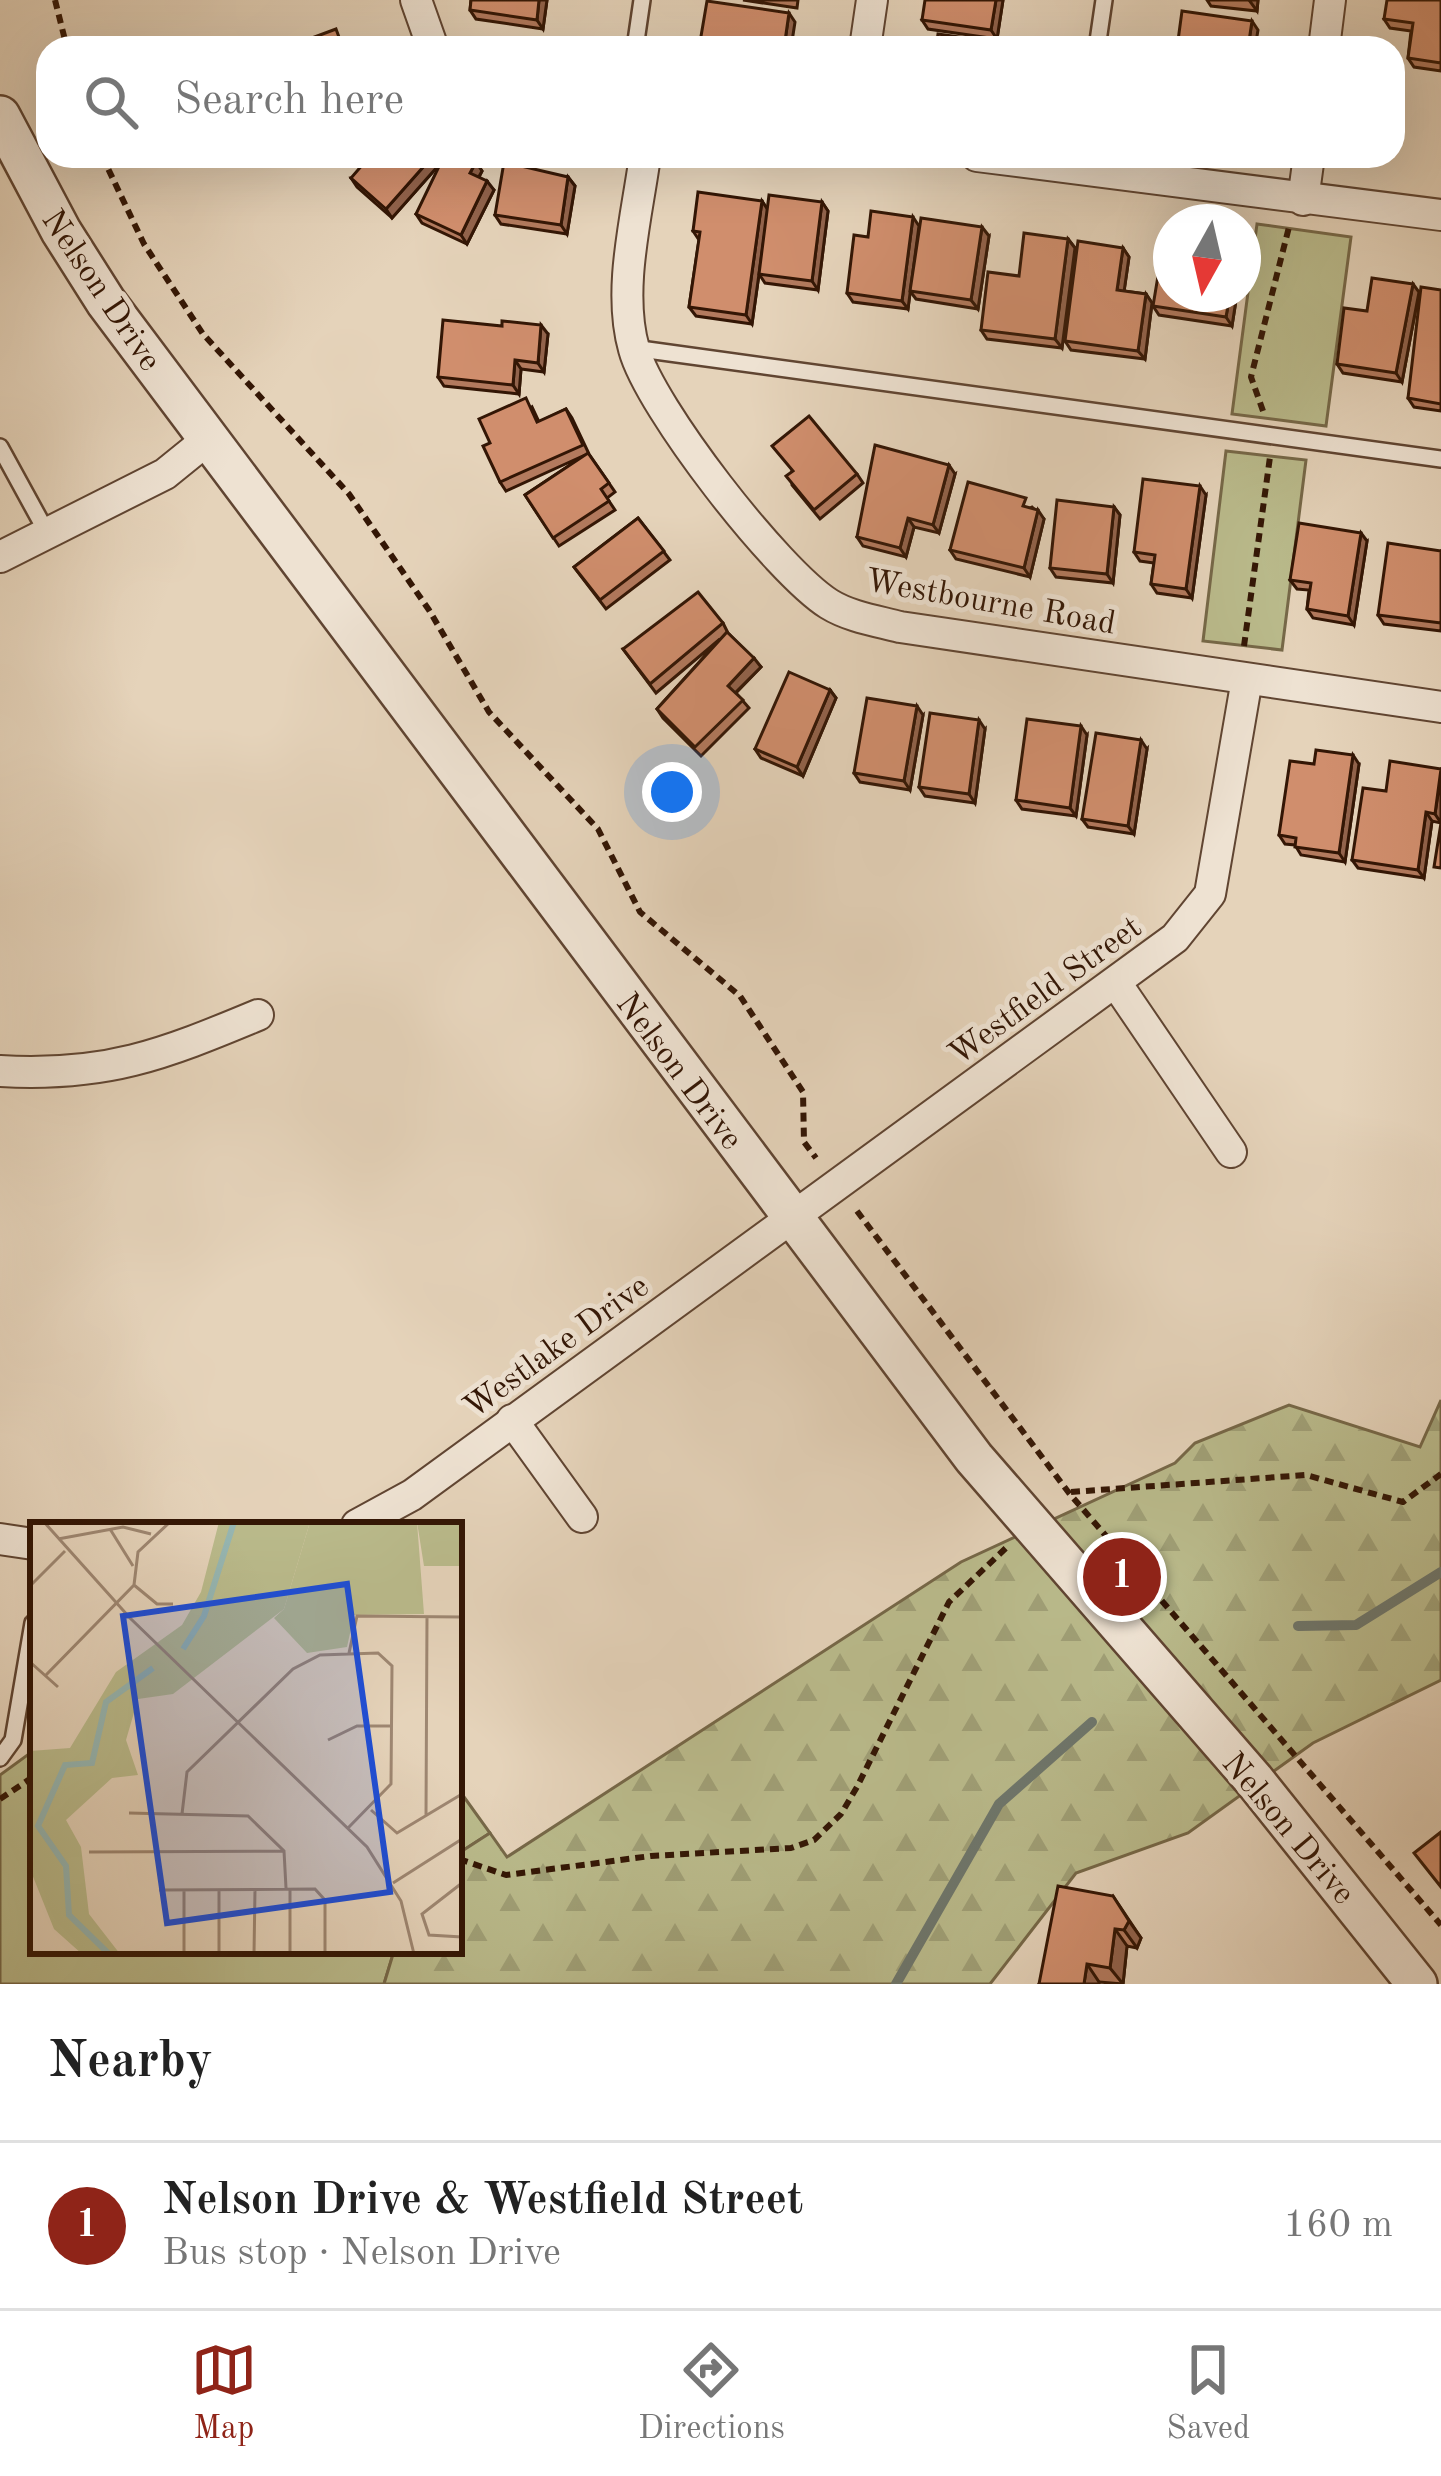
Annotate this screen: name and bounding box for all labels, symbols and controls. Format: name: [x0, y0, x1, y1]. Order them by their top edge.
search box: [36, 36, 1405, 168]
icon: search: [78, 69, 144, 135]
text: Search here: [174, 79, 404, 124]
street label: Nelson Drive: [34, 204, 166, 378]
north arrow: [1153, 204, 1261, 312]
street label: Westbourne Road: [863, 565, 1118, 642]
your location: [642, 762, 702, 822]
street label: Westfield Street: [944, 911, 1148, 1072]
street label: Nelson Drive: [609, 988, 748, 1157]
street label: Westlake Drive: [459, 1270, 655, 1426]
inset map: [30, 1522, 462, 1954]
pin: 1: [1083, 1532, 1161, 1622]
street label: Nelson Drive: [1215, 1747, 1360, 1911]
text: Nearby: [48, 2037, 213, 2088]
text: Nelson Drive & Westfield Street: [162, 2179, 803, 2224]
text: 1: [76, 2206, 98, 2245]
text: 160 m: [1283, 2206, 1393, 2245]
text: Bus stop · Nelson Drive: [162, 2234, 561, 2273]
tab: Map: [191, 2337, 257, 2450]
tab: Directions: [638, 2337, 785, 2450]
tab: Saved: [1166, 2337, 1250, 2450]

